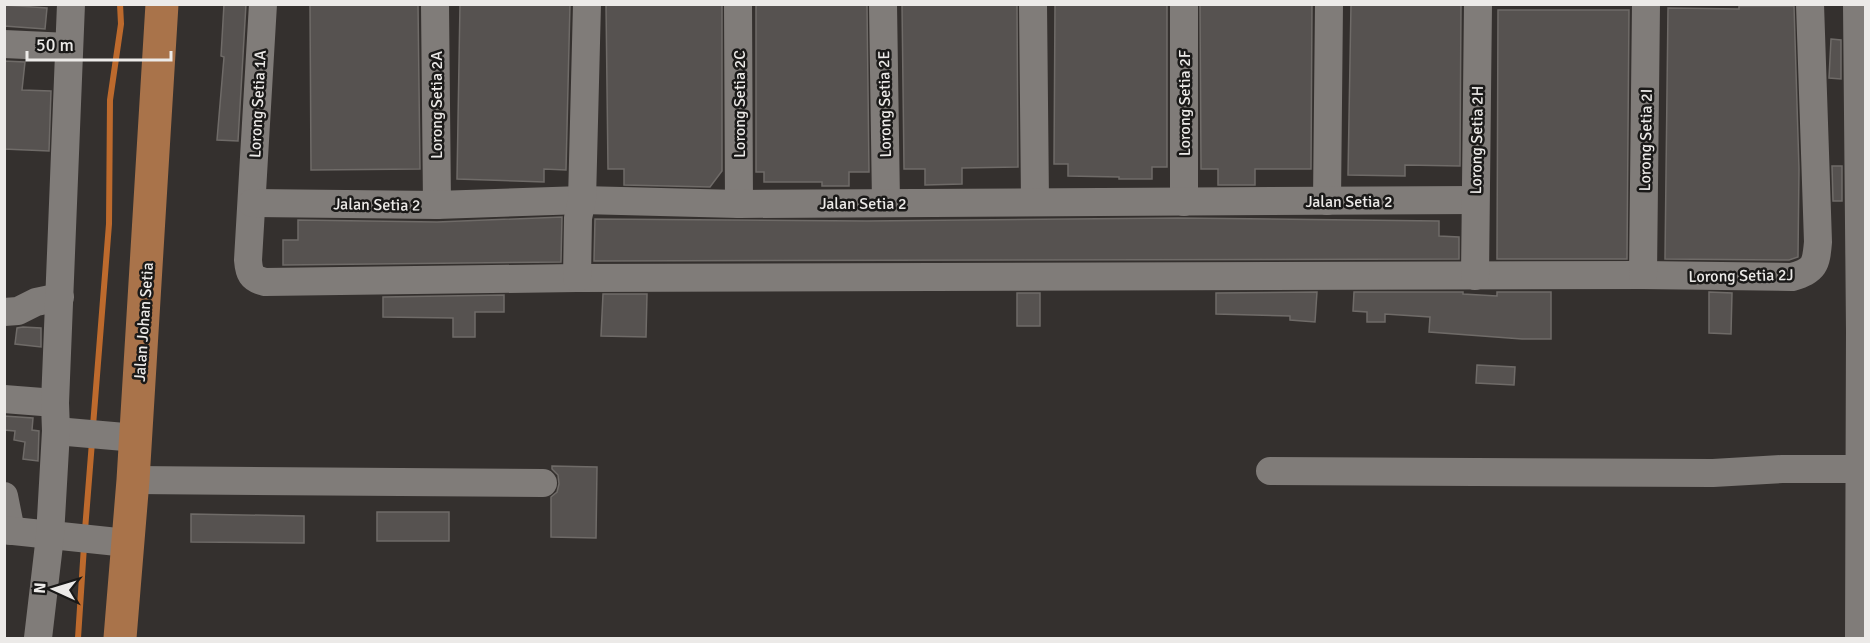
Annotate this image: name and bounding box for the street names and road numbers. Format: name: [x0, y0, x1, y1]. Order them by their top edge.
street label: Lorong Setia 1A: [245, 49, 271, 158]
street label: Lorong Setia 2C: [730, 50, 750, 158]
street label: Lorong Setia 2E: [874, 50, 896, 158]
street label: Lorong Setia 2F: [1175, 50, 1195, 156]
street label: Lorong Setia 2A: [427, 51, 447, 159]
street label: Lorong Setia 2H: [1466, 85, 1488, 195]
street label: Lorong Setia 2I: [1635, 88, 1657, 192]
street label: Jalan Setia 2: [1305, 192, 1393, 212]
street label: Jalan Setia 2: [333, 194, 421, 216]
street label: Jalan Setia 2: [819, 194, 907, 214]
street label: Jalan Johan Setia: [130, 262, 158, 382]
street label: Lorong Setia 2J: [1688, 265, 1794, 287]

